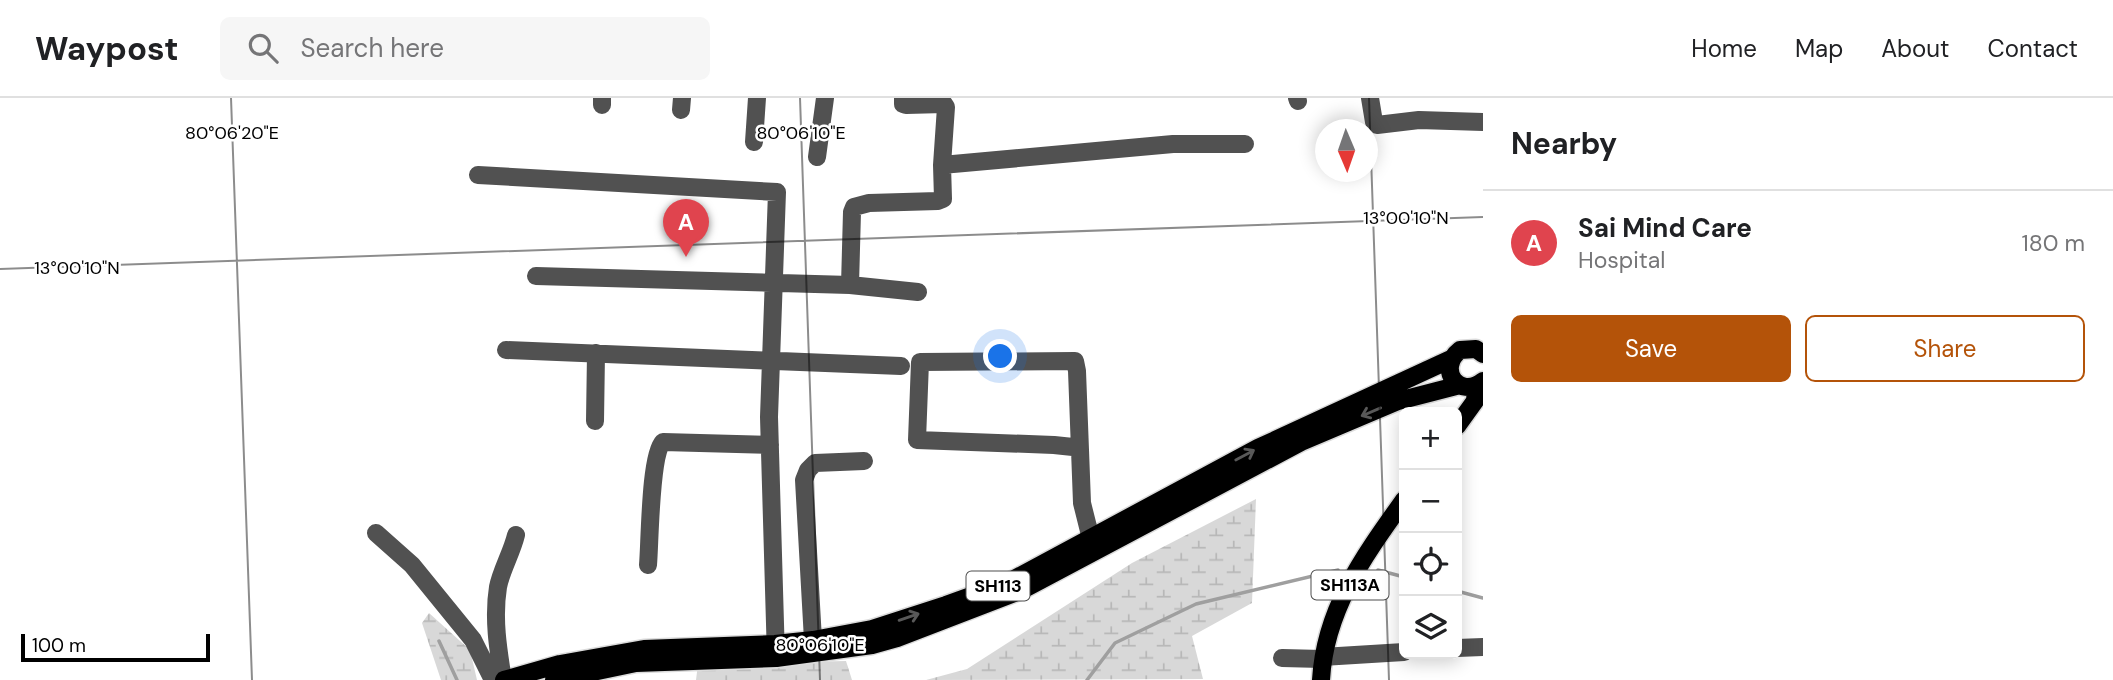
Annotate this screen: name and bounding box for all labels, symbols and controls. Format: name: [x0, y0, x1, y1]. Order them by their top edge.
search box: [220, 17, 710, 80]
text: Waypost: [35, 27, 178, 70]
icon: search: [244, 29, 282, 67]
text: Search here: [300, 31, 444, 65]
text: Home: [1691, 33, 1757, 64]
text: Map: [1795, 33, 1843, 64]
text: About: [1881, 33, 1950, 64]
text: Contact: [1988, 33, 2078, 64]
north arrow: [1315, 119, 1378, 182]
text: 80°06'20"E: [185, 121, 279, 145]
text: 80°06'10"E: [756, 121, 846, 145]
text: Nearby: [1511, 124, 1617, 163]
pin: A: [663, 199, 709, 257]
text: 13°00'10"N: [1363, 206, 1449, 230]
text: Sai Mind Care: [1578, 211, 1752, 245]
text: A: [1526, 228, 1542, 258]
text: 180 m: [2021, 228, 2085, 258]
text: Hospital: [1578, 245, 1665, 275]
text: 13°00'10"N: [34, 256, 120, 280]
button: Save: [1511, 315, 1791, 382]
button: Share: [1805, 315, 2085, 382]
your location: [983, 339, 1017, 373]
one-way arrow: [1361, 406, 1383, 419]
map controls: [1399, 407, 1462, 659]
button: +: [1399, 407, 1462, 470]
one-way arrow: [1234, 447, 1255, 461]
button: −: [1399, 470, 1462, 533]
button: locate: [1399, 533, 1462, 596]
road number: SH113A: [1312, 570, 1388, 600]
road number: SH113: [967, 572, 1030, 600]
button: layers: [1399, 596, 1462, 659]
one-way arrow: [897, 610, 919, 622]
scale bar: [21, 631, 210, 663]
text: 100 m: [32, 633, 86, 658]
text: 80°06'10"E: [775, 633, 865, 657]

